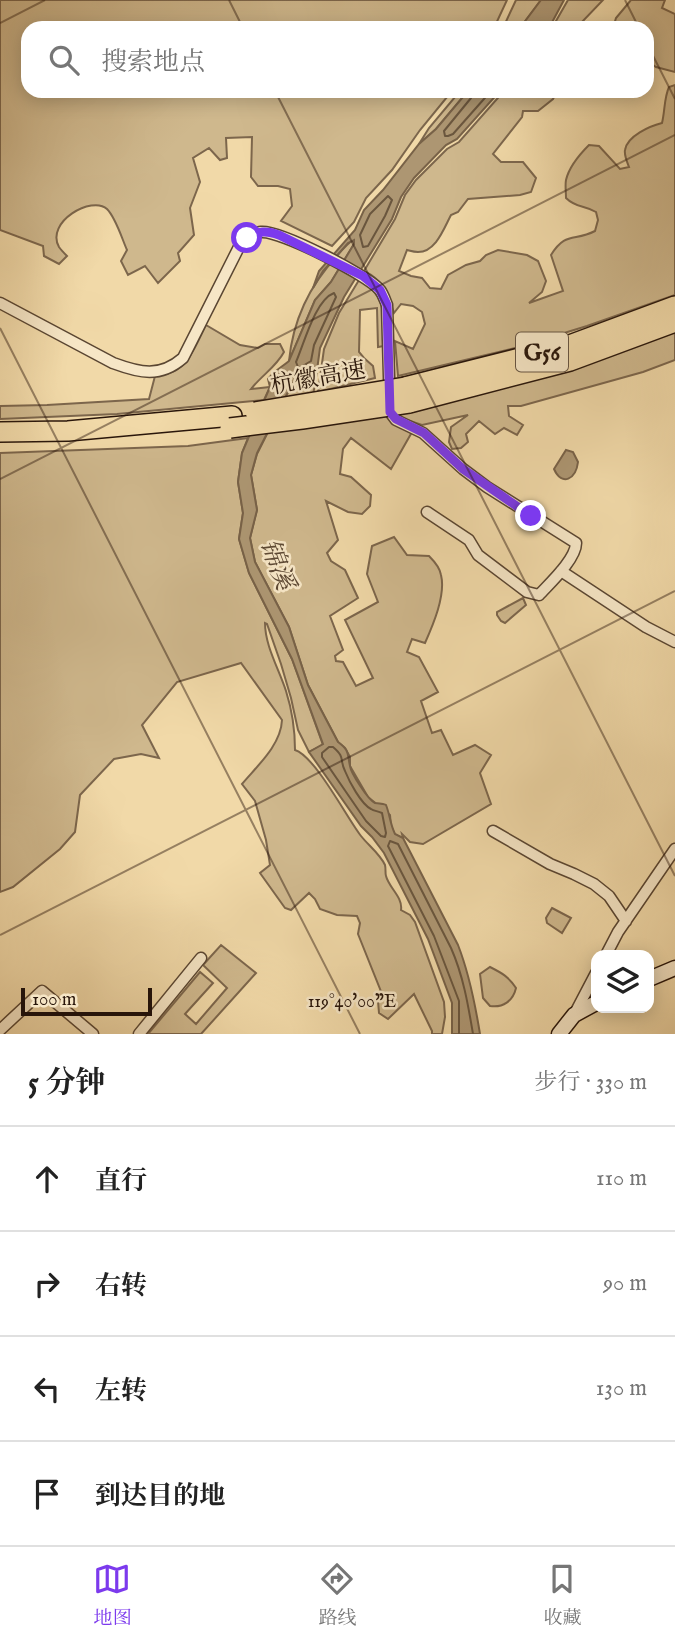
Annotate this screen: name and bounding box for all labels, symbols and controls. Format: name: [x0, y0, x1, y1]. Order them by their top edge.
search box: [21, 21, 654, 98]
icon: search: [45, 41, 83, 79]
text: 搜索地点: [101, 46, 205, 79]
route start: [231, 222, 262, 253]
road number: G56: [516, 332, 568, 372]
street label: 杭徽高速: [268, 355, 368, 402]
route end: [515, 500, 546, 531]
water label: 锦溪: [252, 534, 302, 598]
map controls: [591, 950, 654, 1013]
button: layers: [591, 950, 654, 1013]
scale bar: [21, 985, 152, 1017]
text: 100 m: [32, 988, 76, 1012]
text: 119°40'00"E: [308, 991, 396, 1014]
text: 5 分钟: [28, 1065, 105, 1103]
text: 步行 · 330 m: [535, 1068, 647, 1097]
icon: ahead: [28, 1160, 66, 1198]
text: 110 m: [596, 1164, 647, 1193]
text: 直行: [95, 1165, 147, 1198]
icon: right: [28, 1265, 66, 1303]
text: 90 m: [603, 1269, 647, 1298]
text: 右转: [95, 1270, 147, 1303]
icon: left: [28, 1370, 66, 1408]
text: 130 m: [596, 1374, 647, 1403]
text: 左转: [95, 1375, 147, 1408]
icon: arrive: [28, 1475, 66, 1513]
text: 到达目的地: [95, 1480, 225, 1513]
tab: 地图: [93, 1560, 132, 1631]
tab: 路线: [318, 1560, 357, 1631]
tab: 收藏: [543, 1560, 582, 1631]

